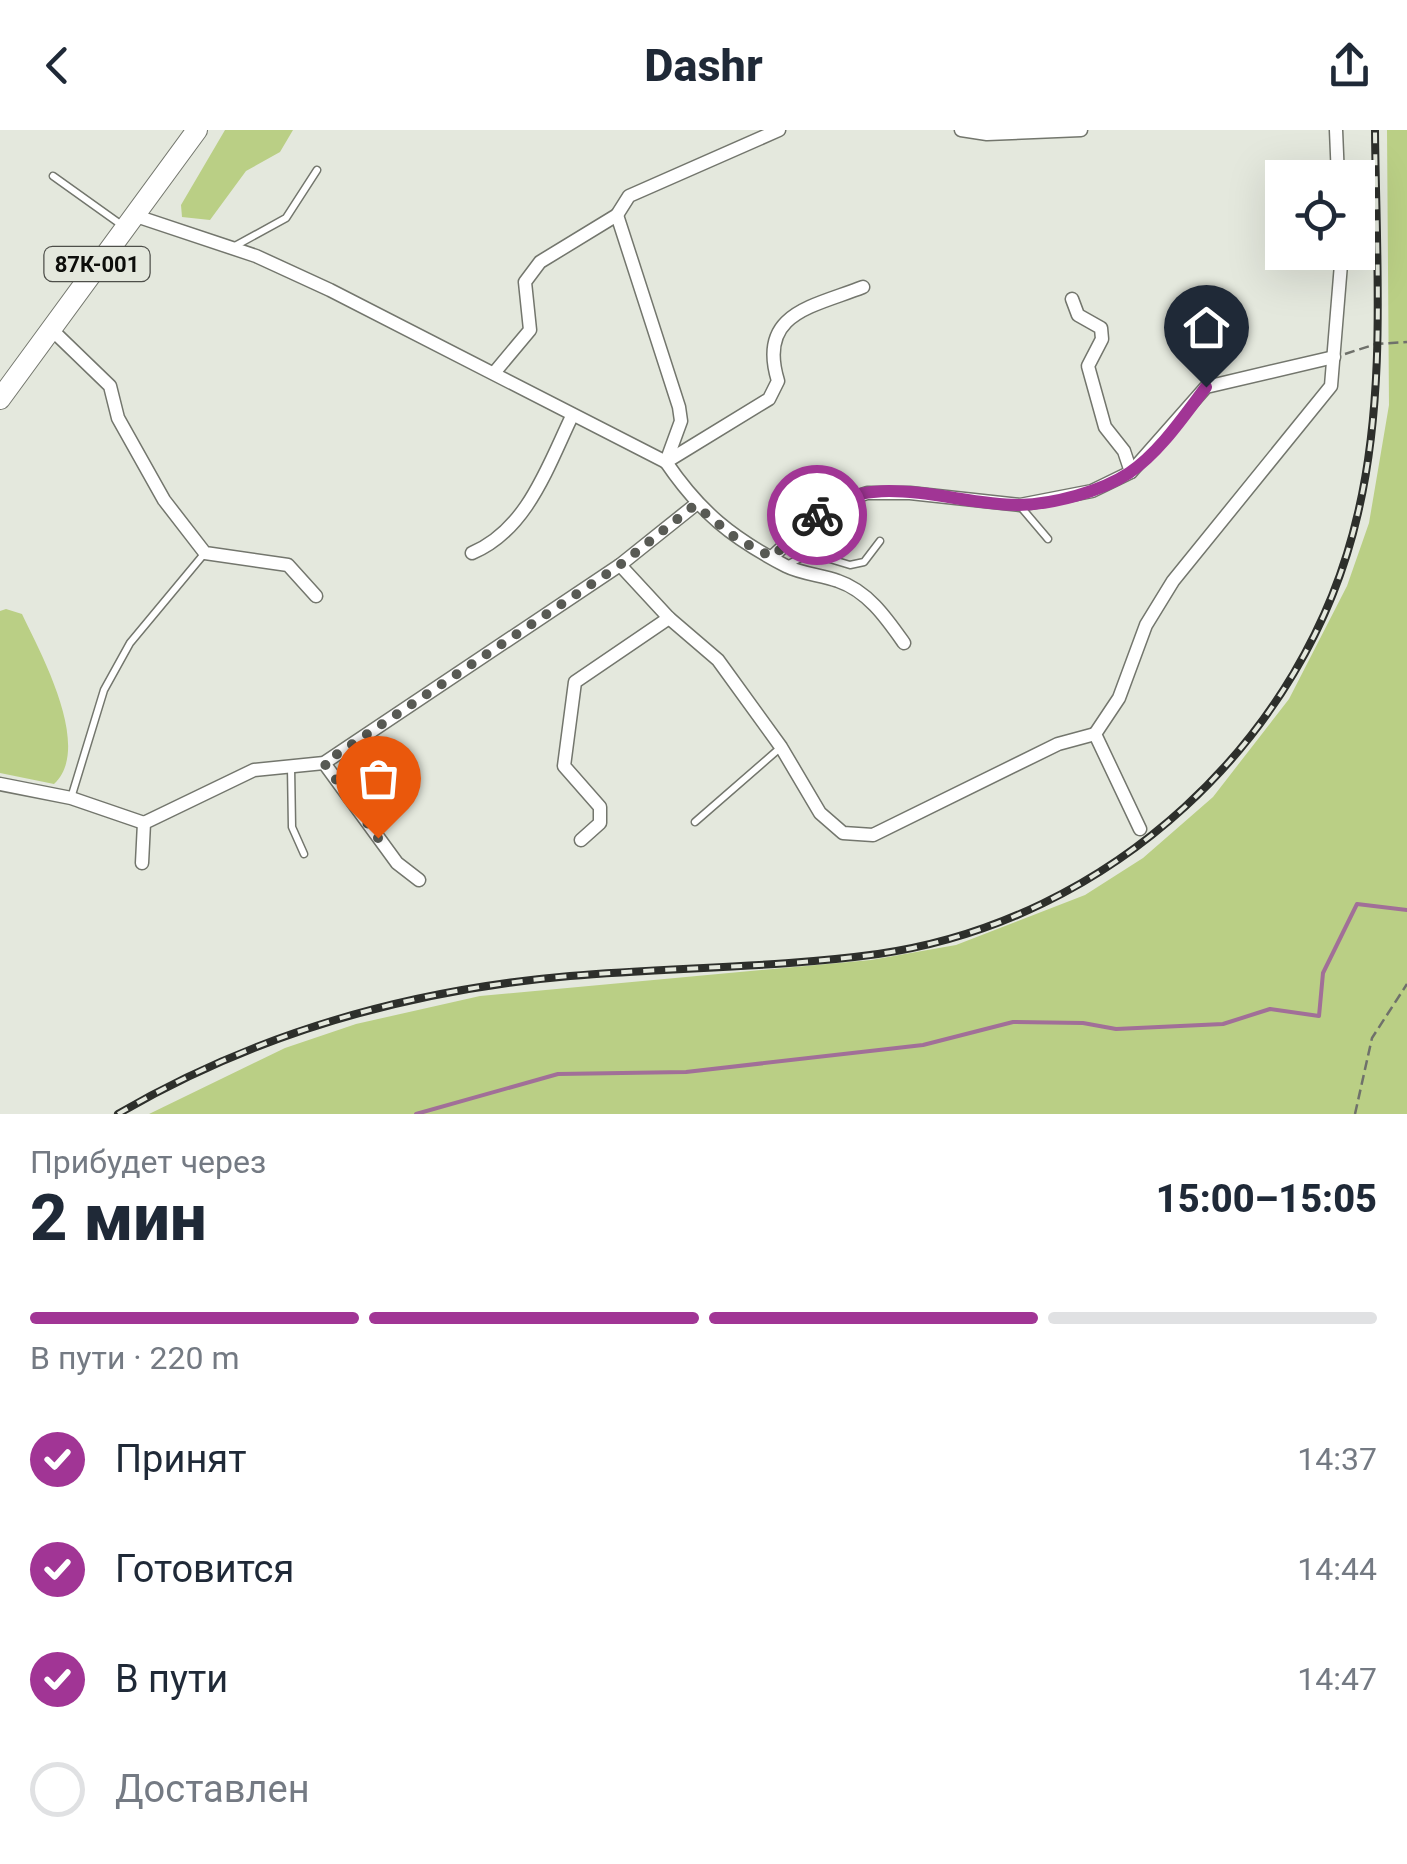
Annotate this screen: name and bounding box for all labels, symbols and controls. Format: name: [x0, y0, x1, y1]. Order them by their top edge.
icon: back: [30, 38, 85, 93]
icon: share: [1322, 38, 1377, 93]
text: Dashr: [644, 39, 763, 92]
map controls: [1265, 160, 1375, 270]
button: locate: [1265, 160, 1375, 270]
road number: 87К-001: [44, 247, 150, 281]
pin: [1164, 285, 1249, 388]
icon: home: [1179, 300, 1234, 355]
courier: [767, 465, 867, 565]
icon: bike: [790, 488, 845, 543]
pin: [336, 736, 421, 839]
icon: bag: [351, 751, 406, 806]
text: Прибудет через: [30, 1143, 266, 1181]
text: 15:00–15:05: [1156, 1177, 1377, 1221]
text: 2 мин: [30, 1180, 207, 1256]
text: В пути · 220 m: [30, 1339, 240, 1377]
icon: check: [30, 1432, 85, 1487]
text: Принят: [115, 1437, 246, 1481]
text: 14:37: [1297, 1440, 1377, 1478]
icon: check: [30, 1542, 85, 1597]
text: Готовится: [115, 1547, 294, 1591]
text: 14:44: [1297, 1550, 1377, 1588]
icon: check: [30, 1652, 85, 1707]
text: В пути: [115, 1657, 228, 1701]
text: 14:47: [1297, 1660, 1377, 1698]
text: Доставлен: [115, 1767, 310, 1811]

